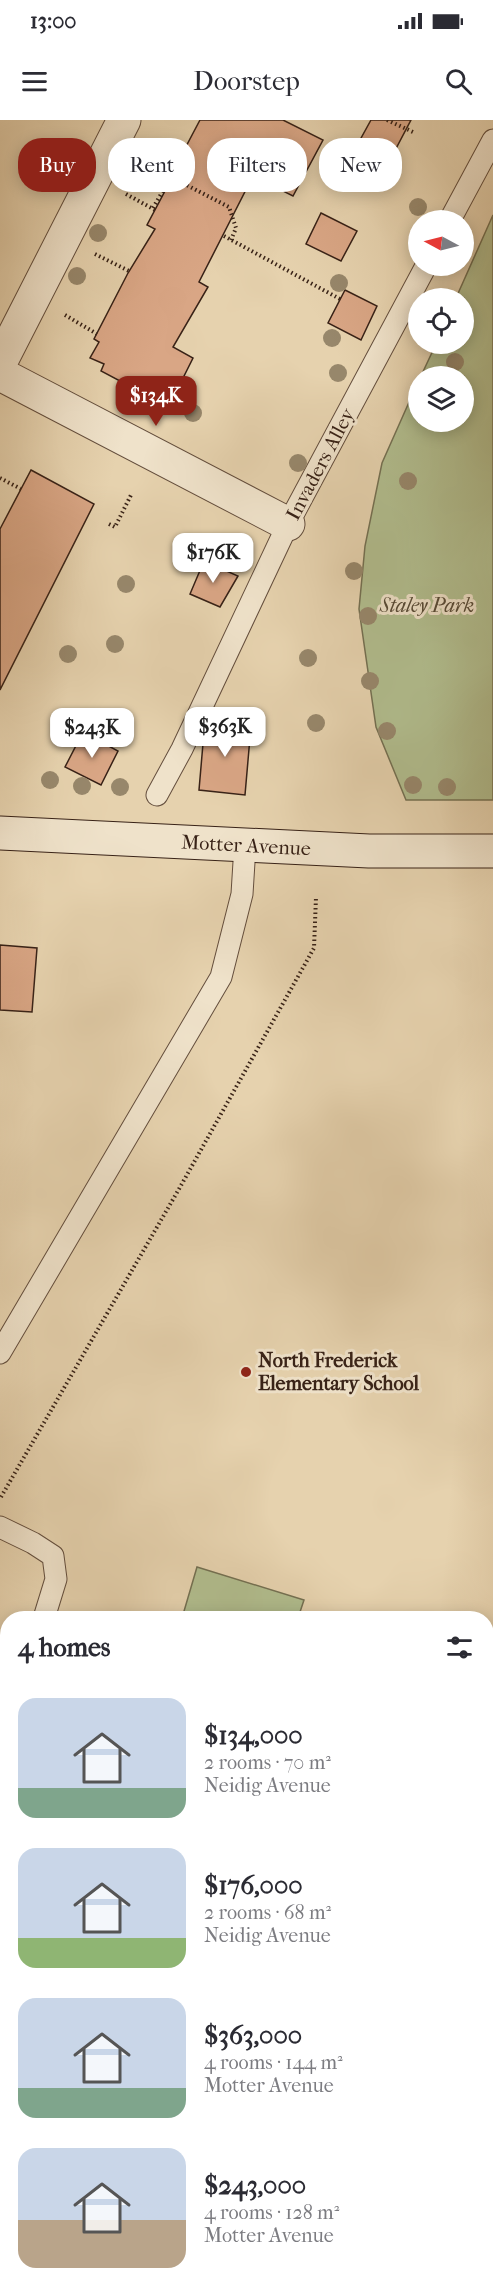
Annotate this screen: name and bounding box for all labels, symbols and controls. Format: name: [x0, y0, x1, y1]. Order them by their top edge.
text: 13:00: [30, 8, 76, 34]
icon: menu: [18, 65, 51, 98]
text: Doorstep: [193, 65, 300, 97]
icon: search: [442, 65, 475, 98]
chip: Buy: [18, 138, 96, 192]
chip: Rent: [108, 138, 195, 192]
chip: Filters: [207, 138, 307, 192]
chip: New: [319, 138, 402, 192]
north arrow: [408, 210, 474, 276]
map controls: [408, 210, 474, 432]
button: locate: [408, 288, 474, 354]
button: layers: [408, 366, 474, 432]
pin: $134K: [114, 376, 198, 427]
text: $134K: [130, 384, 182, 407]
street label: Invaders Alley: [281, 403, 360, 524]
pin: $176K: [171, 533, 255, 584]
text: $176K: [186, 541, 240, 564]
park label: Staley Park: [379, 594, 474, 617]
pin: $363K: [183, 707, 267, 758]
pin: $243K: [50, 708, 134, 759]
text: $363K: [199, 715, 251, 738]
text: $243K: [64, 716, 120, 739]
street label: Motter Avenue: [181, 831, 311, 860]
place label: North Frederick Elementary School: [258, 1349, 420, 1395]
marker: North Frederick Elementary School: [239, 1365, 253, 1379]
icon: filters: [443, 1631, 476, 1664]
text: 4 homes: [18, 1632, 110, 1663]
text: $134,000: [204, 1720, 303, 1751]
icon: home: [66, 1722, 138, 1794]
text: 2 rooms · 70 m²: [204, 1751, 331, 1774]
text: Neidig Avenue: [204, 1774, 331, 1797]
text: $176,000: [204, 1870, 303, 1901]
icon: home: [66, 1872, 138, 1944]
text: 2 rooms · 68 m²: [204, 1901, 331, 1924]
text: Neidig Avenue: [204, 1924, 331, 1947]
text: $363,000: [204, 2020, 302, 2051]
icon: home: [66, 2022, 138, 2094]
text: 4 rooms · 144 m²: [204, 2051, 343, 2074]
text: Motter Avenue: [204, 2074, 334, 2097]
text: $243,000: [204, 2170, 306, 2201]
icon: home: [66, 2172, 138, 2244]
text: 4 rooms · 128 m²: [204, 2201, 339, 2224]
text: Motter Avenue: [204, 2224, 334, 2247]

